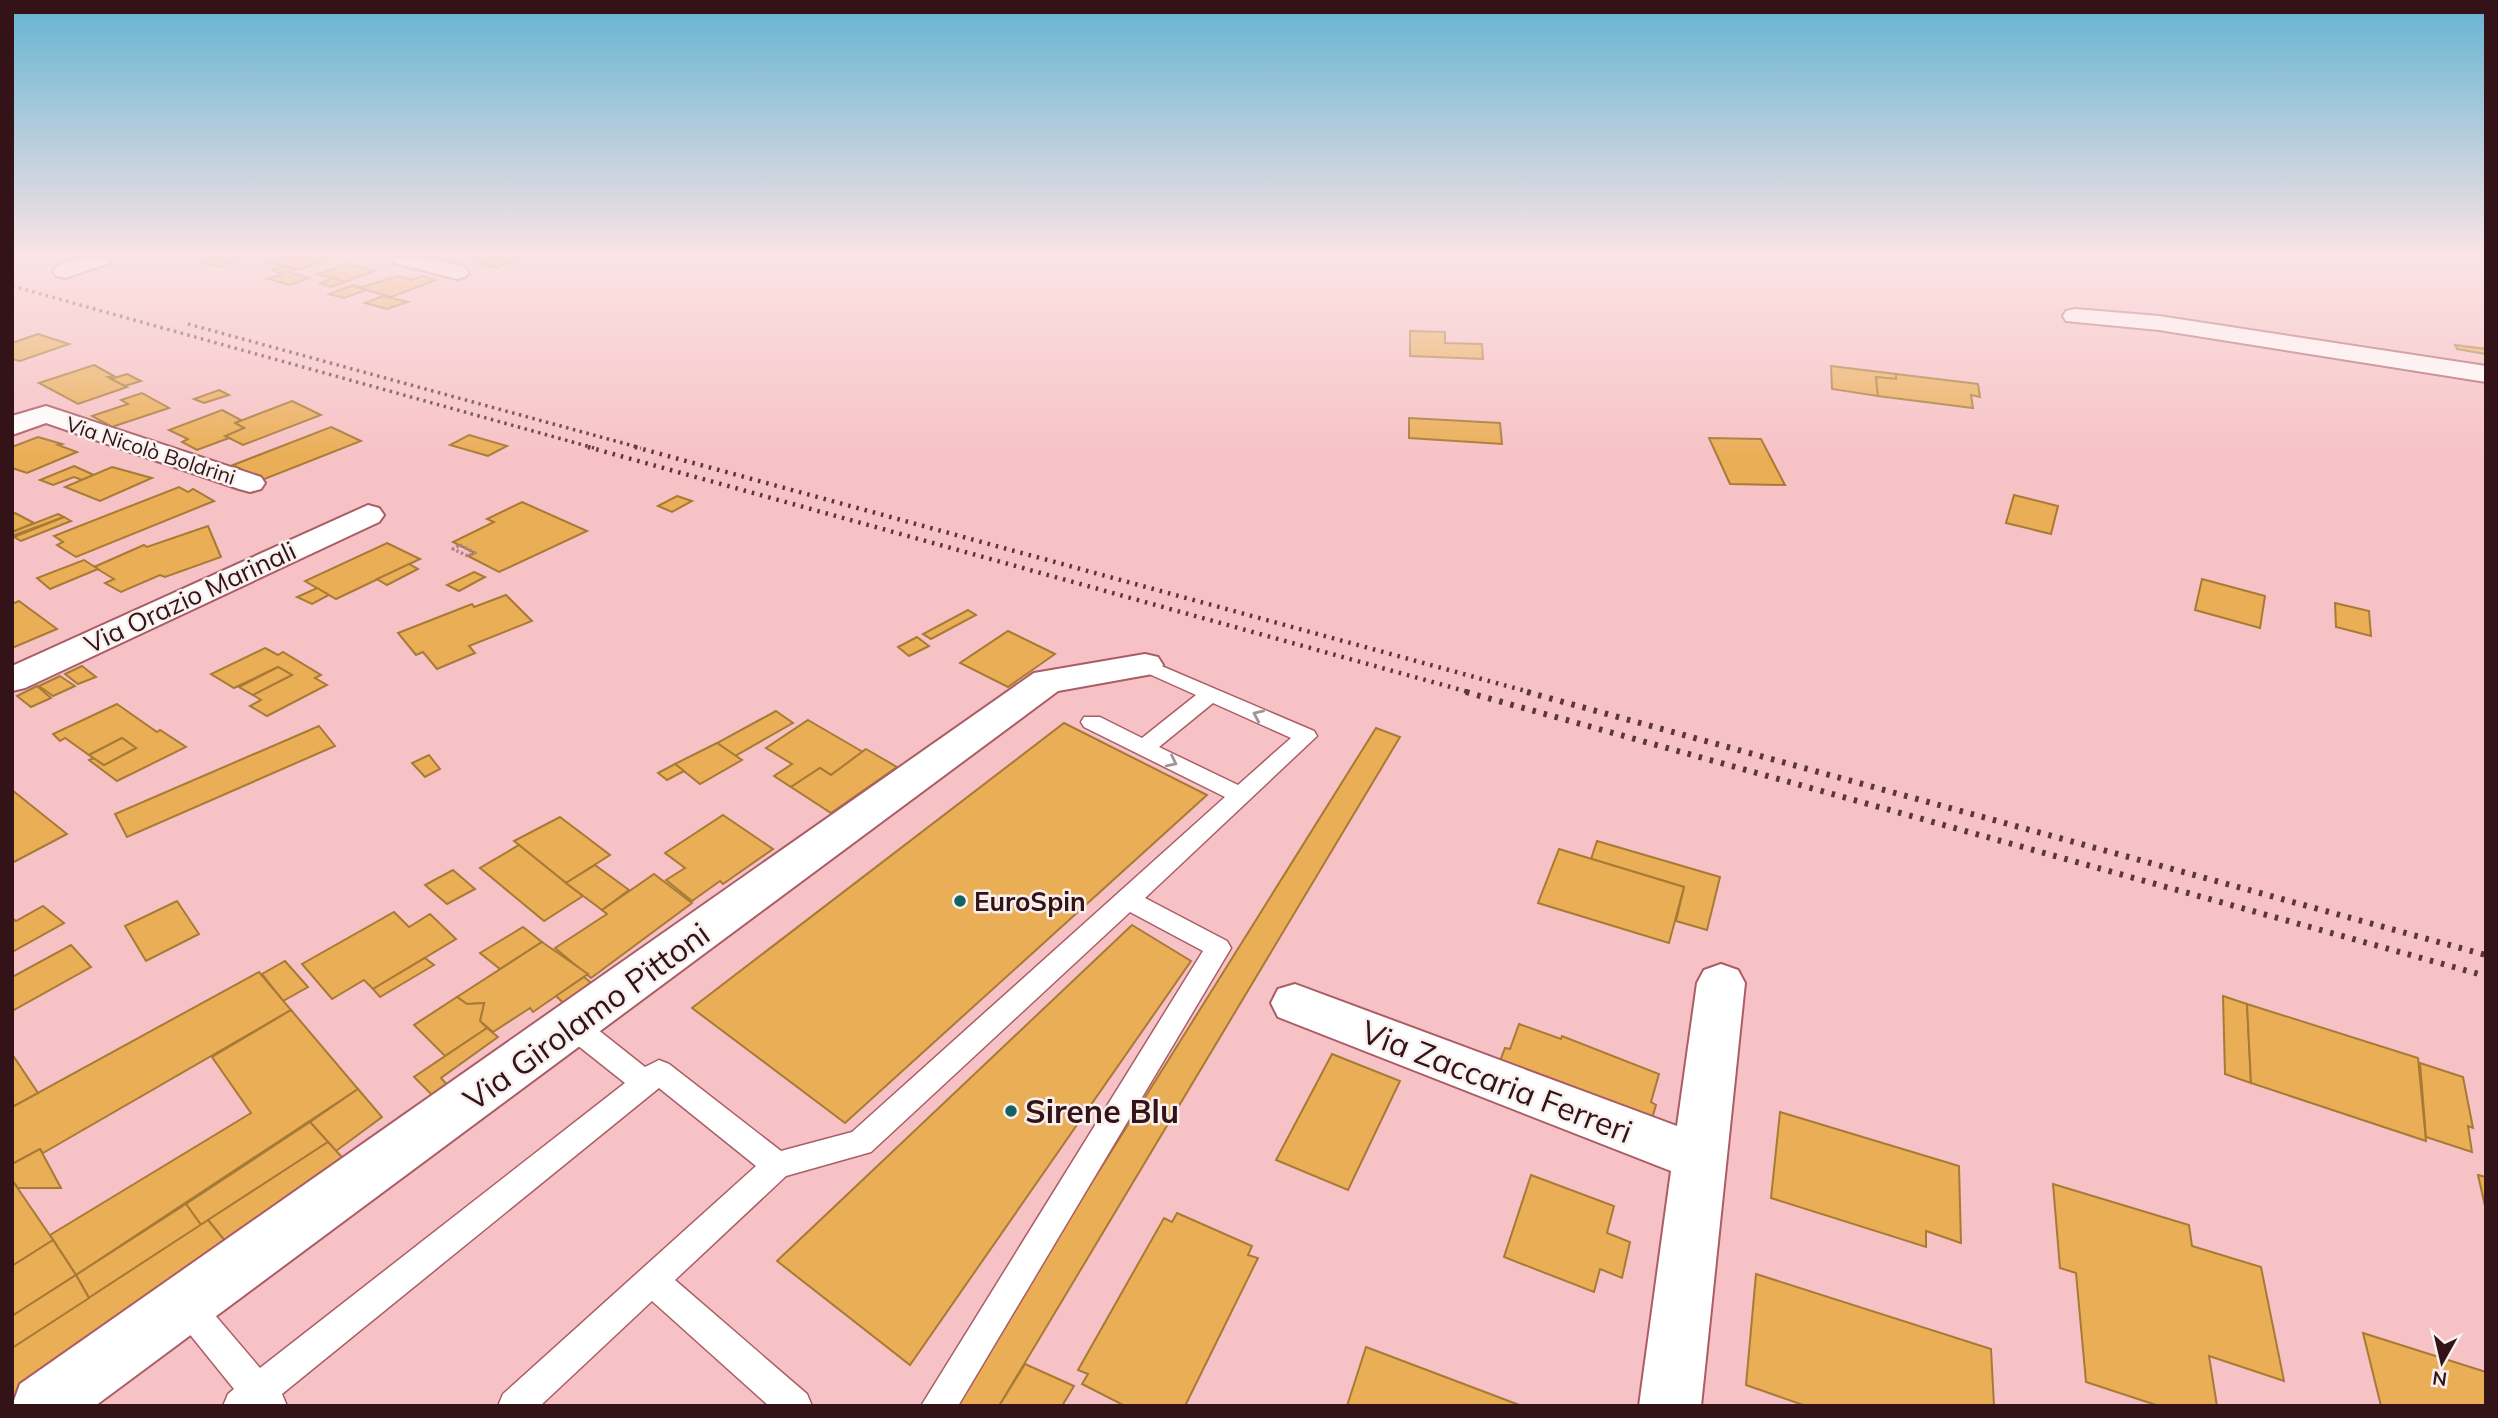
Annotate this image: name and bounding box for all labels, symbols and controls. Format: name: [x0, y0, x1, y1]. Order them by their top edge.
street label: Via Nicolò Boldrini: [63, 410, 239, 490]
street label: Via Orazio Marinali: [79, 533, 301, 661]
one-way arrow: [1253, 709, 1266, 723]
one-way arrow: [1165, 753, 1177, 767]
place label: EuroSpin: [974, 885, 1086, 918]
marker: EuroSpin: [952, 893, 968, 909]
street label: Via Girolamo Pittoni: [455, 913, 717, 1119]
street label: Via Zaccaria Ferreri: [1356, 1011, 1638, 1151]
place label: Sirene Blu: [1025, 1091, 1179, 1131]
marker: Sirene Blu: [1003, 1103, 1019, 1119]
north arrow: [2407, 1327, 2477, 1397]
text: N: [2431, 1366, 2448, 1392]

